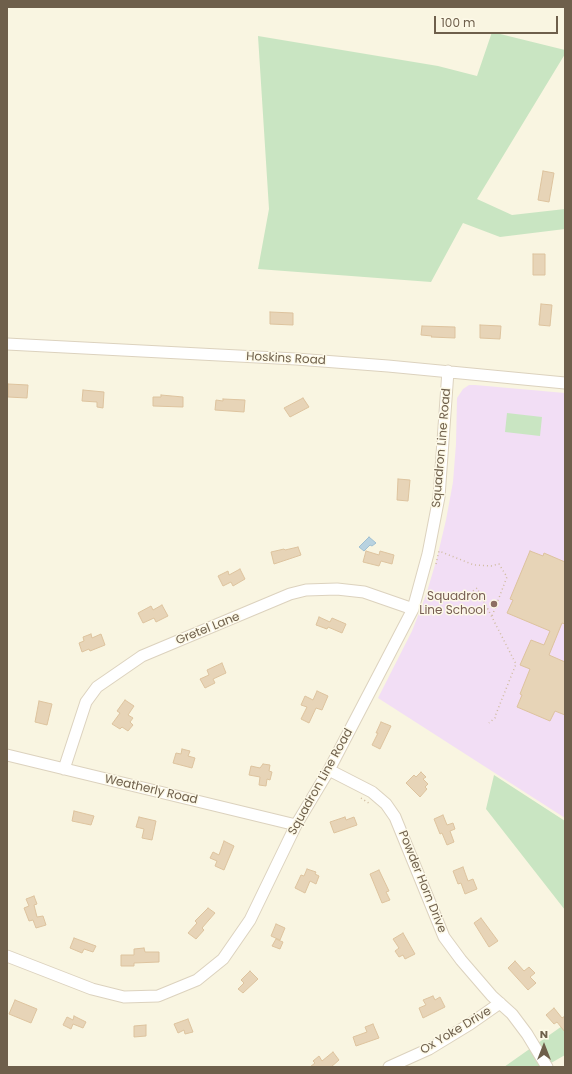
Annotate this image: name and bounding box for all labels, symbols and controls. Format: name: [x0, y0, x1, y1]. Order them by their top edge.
scale bar: [436, 8, 560, 34]
text: 100 m: [441, 14, 475, 31]
street label: Hoskins Road: [246, 350, 326, 368]
street label: Squadron Line Road: [430, 388, 454, 508]
place label: Squadron Line School: [419, 590, 486, 618]
marker: Squadron Line School: [489, 599, 499, 609]
street label: Gretel Lane: [174, 610, 242, 648]
street label: Squadron Line Road: [286, 726, 356, 838]
street label: Weatherly Road: [103, 772, 199, 808]
street label: Powder Horn Drive: [395, 829, 449, 935]
street label: Ox Yoke Drive: [418, 1004, 494, 1058]
north arrow: [524, 1026, 564, 1066]
text: N: [540, 1026, 548, 1042]

